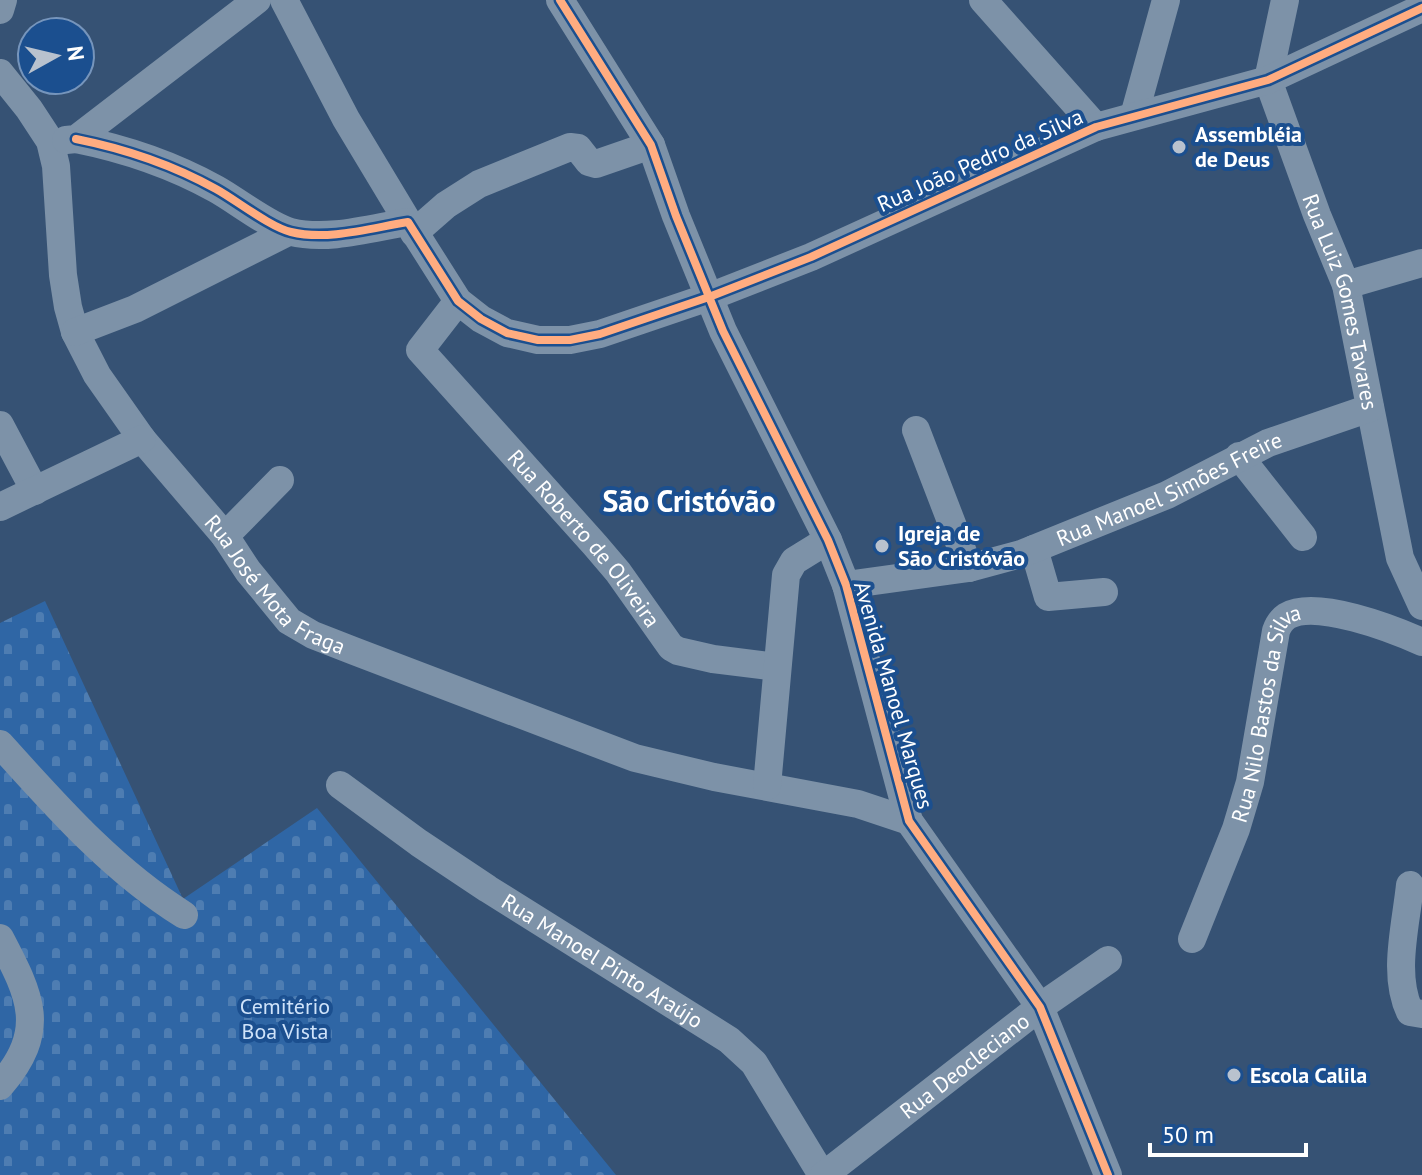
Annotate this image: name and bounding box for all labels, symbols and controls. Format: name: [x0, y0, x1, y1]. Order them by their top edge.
north arrow: [16, 16, 96, 96]
text: N: [61, 44, 91, 62]
street label: Rua João Pedro da Silva: [873, 102, 1087, 218]
place label: Assembléia de Deus: [1195, 120, 1302, 173]
marker: Assembléia de Deus: [1170, 138, 1188, 156]
street label: Rua Luiz Gomes Tavares: [1296, 190, 1384, 412]
street label: Rua Manoel Simões Freire: [1052, 425, 1285, 552]
street label: Rua Roberto de Oliveira: [502, 443, 667, 633]
district label: São Cristóvão: [602, 481, 776, 520]
street label: Rua José Mota Fraga: [199, 509, 349, 660]
place label: Igreja de São Cristóvão: [898, 519, 1025, 572]
marker: Igreja de São Cristóvão: [873, 537, 891, 555]
street label: Avenida Manoel Marques: [848, 578, 940, 812]
street label: Rua Nilo Bastos da Silva: [1225, 598, 1304, 826]
street label: Rua Manoel Pinto Araújo: [497, 887, 708, 1034]
park label: Cemitério Boa Vista: [240, 992, 330, 1045]
street label: Rua Deocleciano: [894, 1007, 1035, 1125]
place label: Escola Calila: [1250, 1061, 1367, 1089]
marker: Escola Calila: [1225, 1066, 1243, 1084]
scale bar: [1150, 1107, 1306, 1157]
text: 50 m: [1162, 1119, 1214, 1150]

